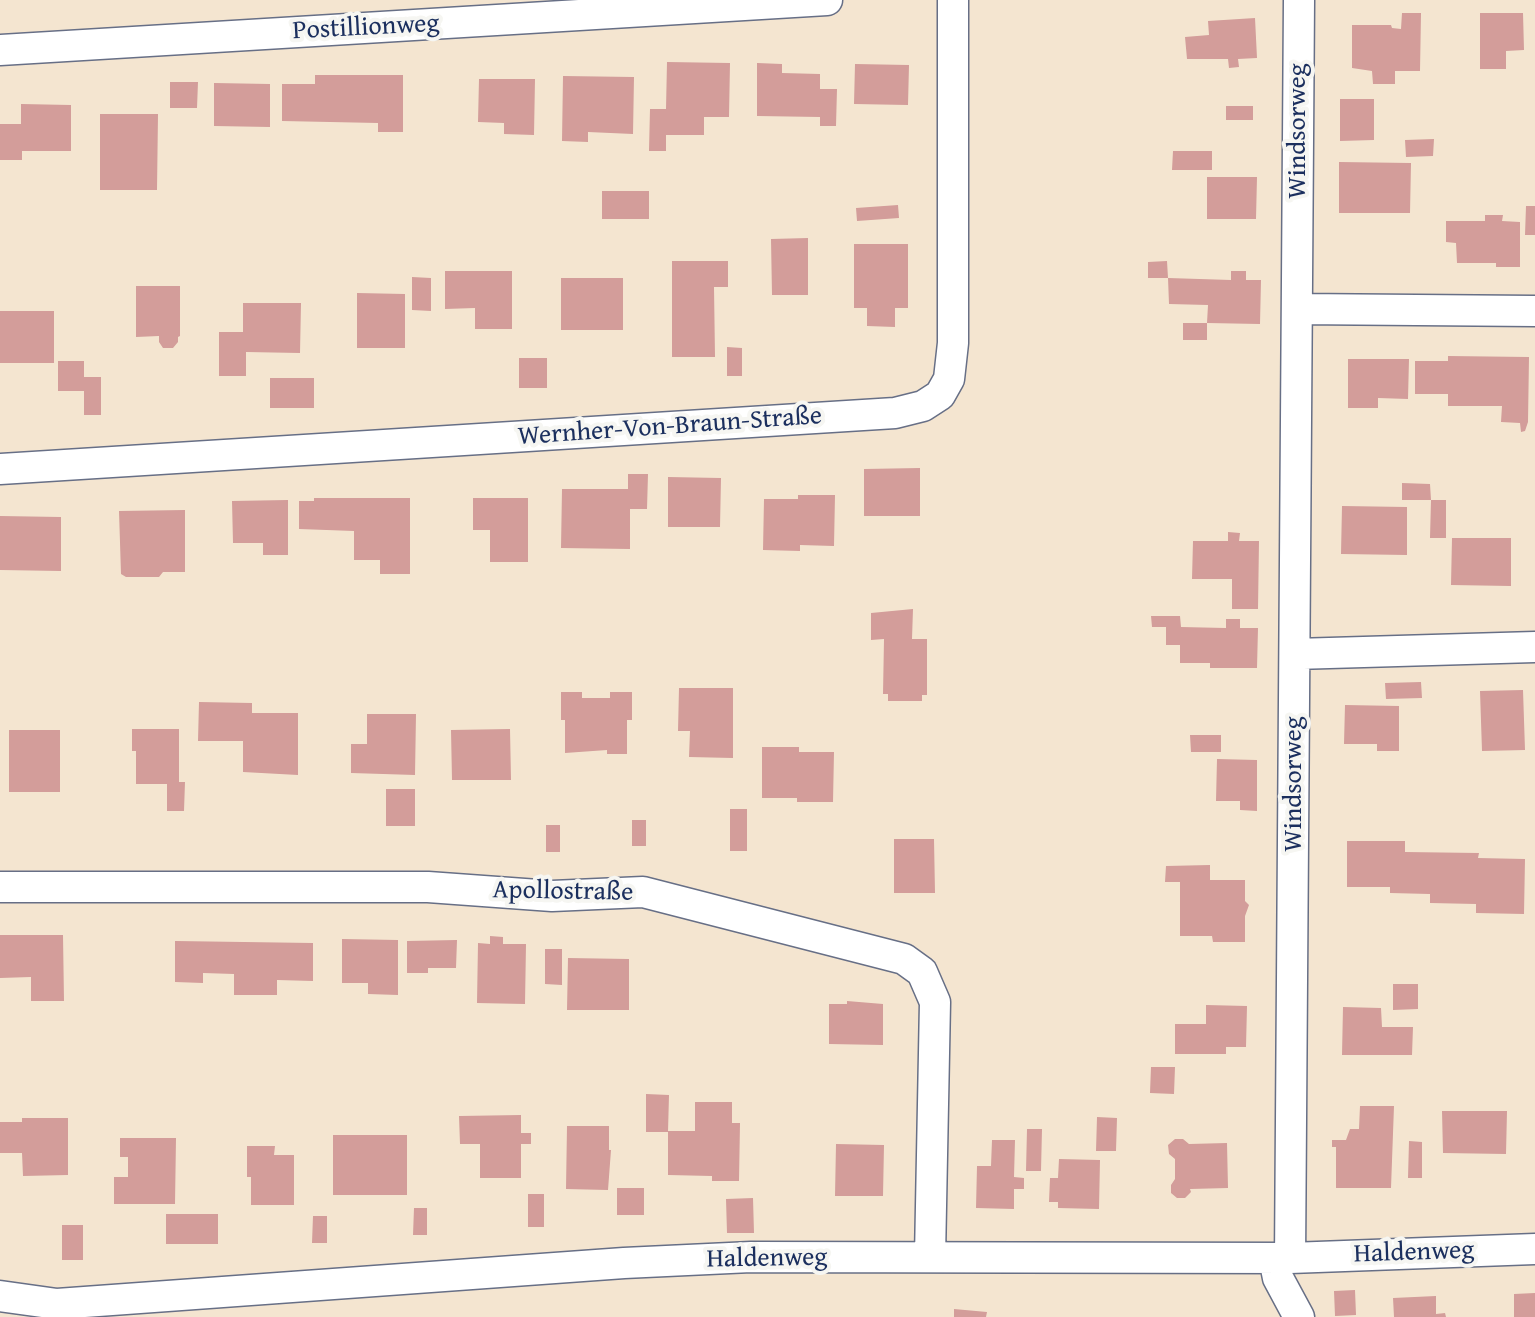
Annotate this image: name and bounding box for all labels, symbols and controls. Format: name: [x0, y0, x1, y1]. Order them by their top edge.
street label: Postillionweg: [292, 9, 440, 47]
street label: Windsorweg: [1282, 63, 1314, 199]
street label: Wernher-Von-Braun-Straße: [517, 401, 823, 453]
street label: Windsorweg: [1278, 716, 1310, 852]
street label: Apollostraße: [492, 875, 634, 909]
street label: Haldenweg: [1353, 1235, 1475, 1271]
street label: Haldenweg: [706, 1242, 828, 1276]

